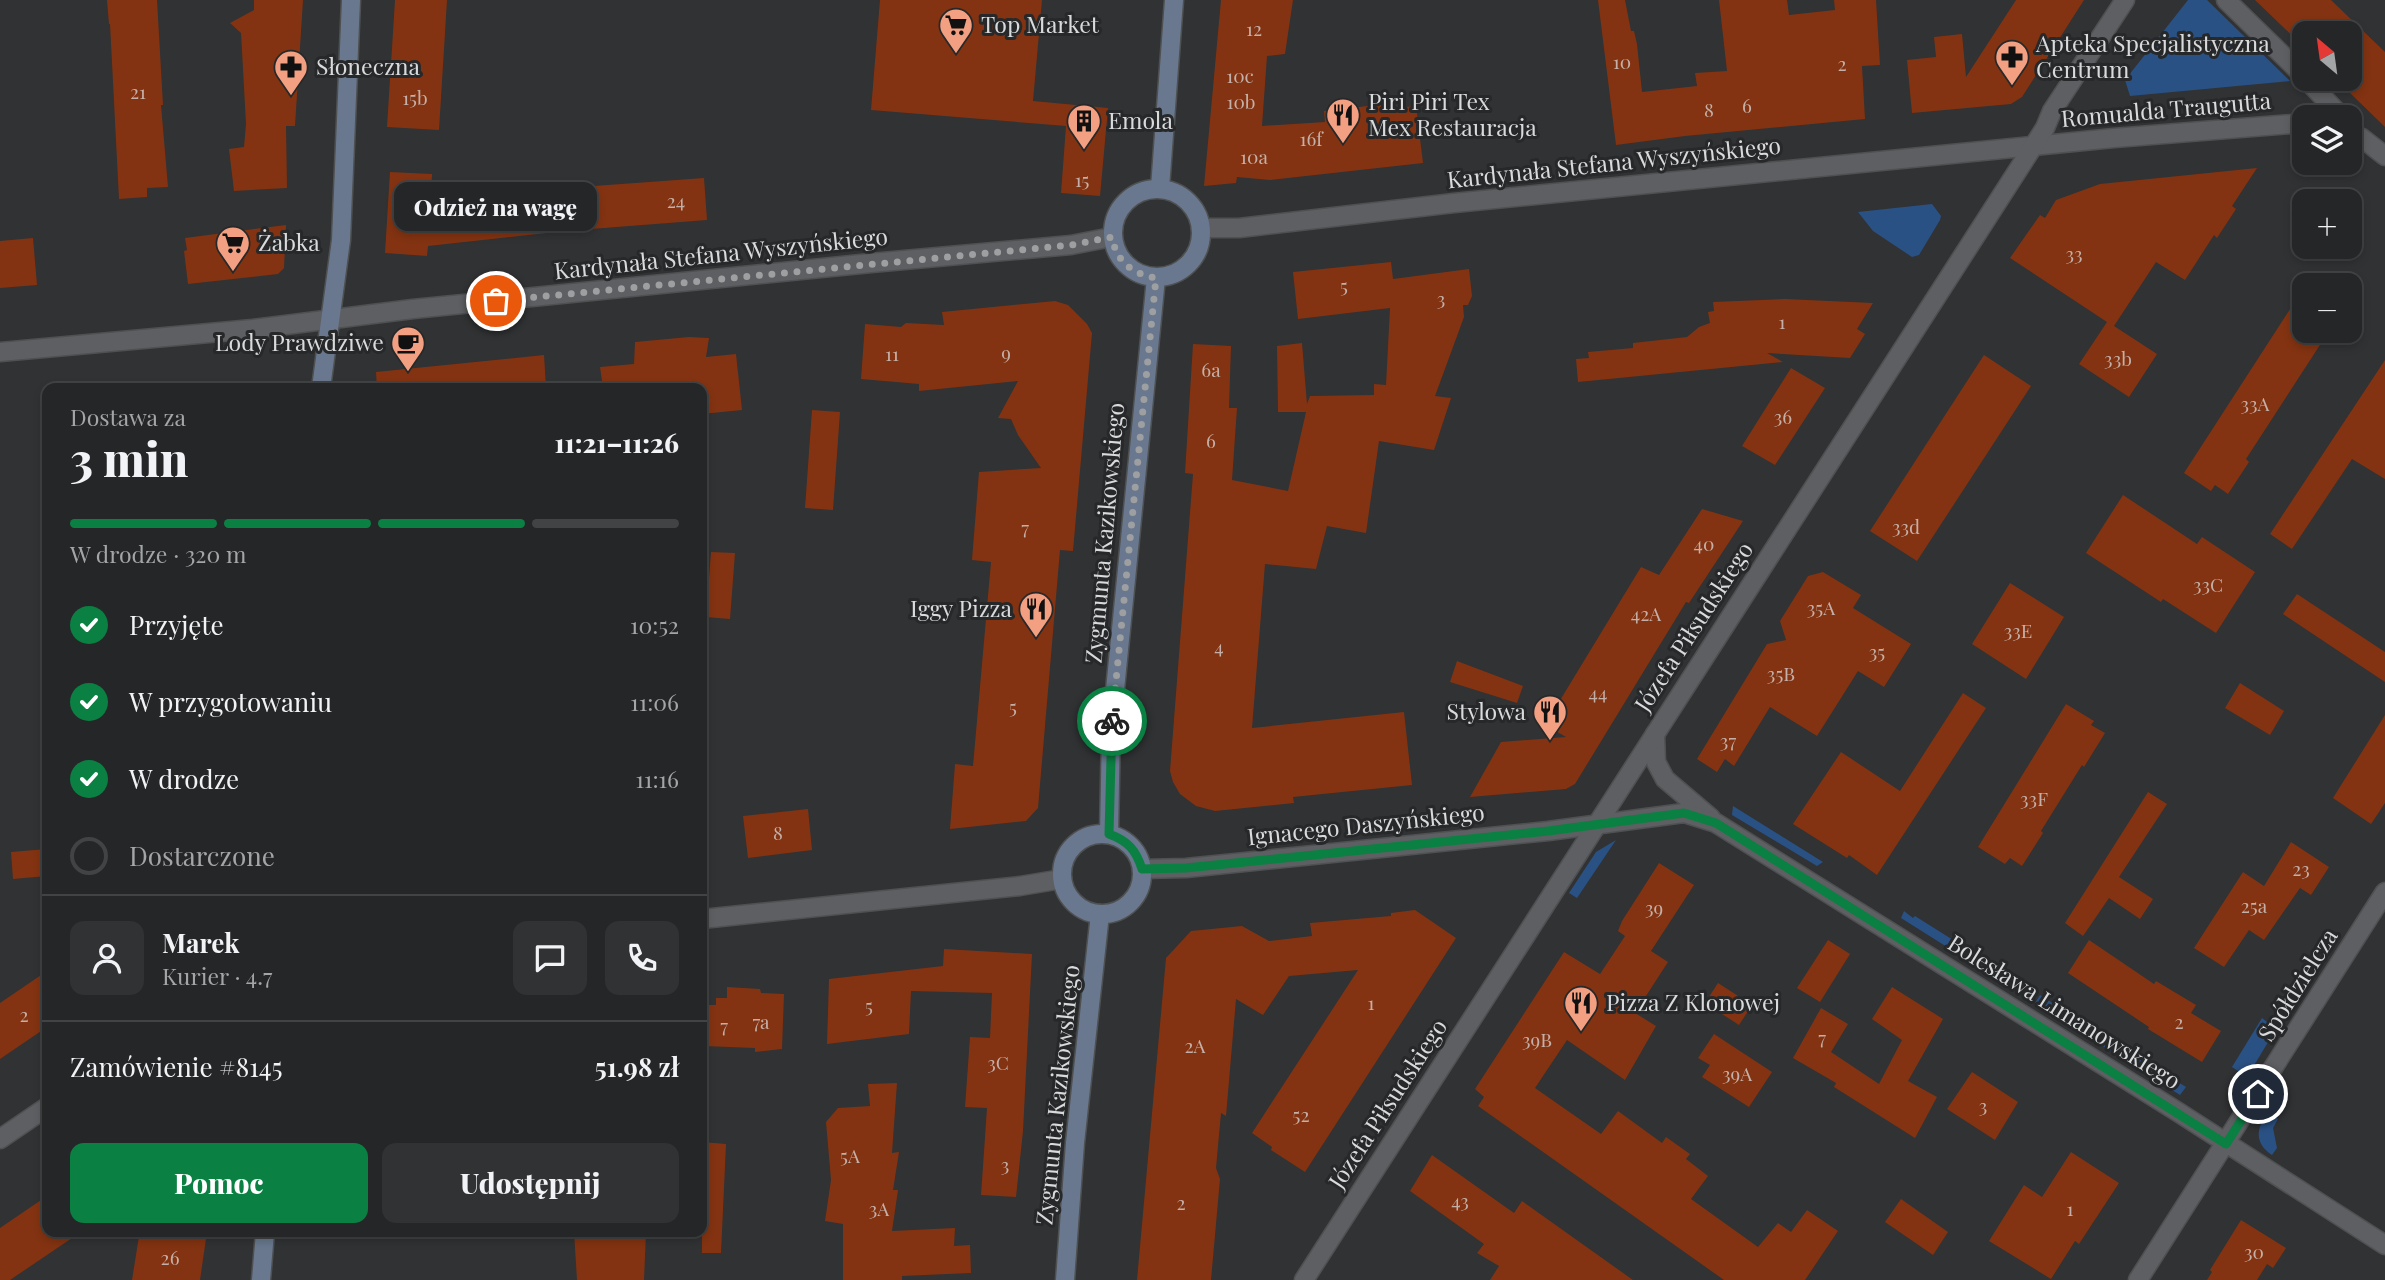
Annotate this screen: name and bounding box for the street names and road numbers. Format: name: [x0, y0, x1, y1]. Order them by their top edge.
street label: Romualda Traugutta: [2060, 84, 2273, 133]
street label: Kardynała Stefana Wyszyńskiego: [1446, 129, 1782, 194]
street label: Kardynała Stefana Wyszyńskiego: [553, 220, 889, 285]
street label: Zygmunta Kazikowskiego: [1077, 401, 1130, 664]
street label: Józefa Piłsudskiego: [1626, 535, 1759, 718]
street label: Ignacego Daszyńskiego: [1246, 796, 1486, 851]
street label: Spółdzielcza: [2250, 922, 2344, 1046]
street label: Bolesława Limanowskiego: [1942, 926, 2187, 1095]
street label: Zygmunta Kazikowskiego: [1027, 963, 1086, 1226]
street label: Józefa Piłsudskiego: [1320, 1012, 1453, 1195]

